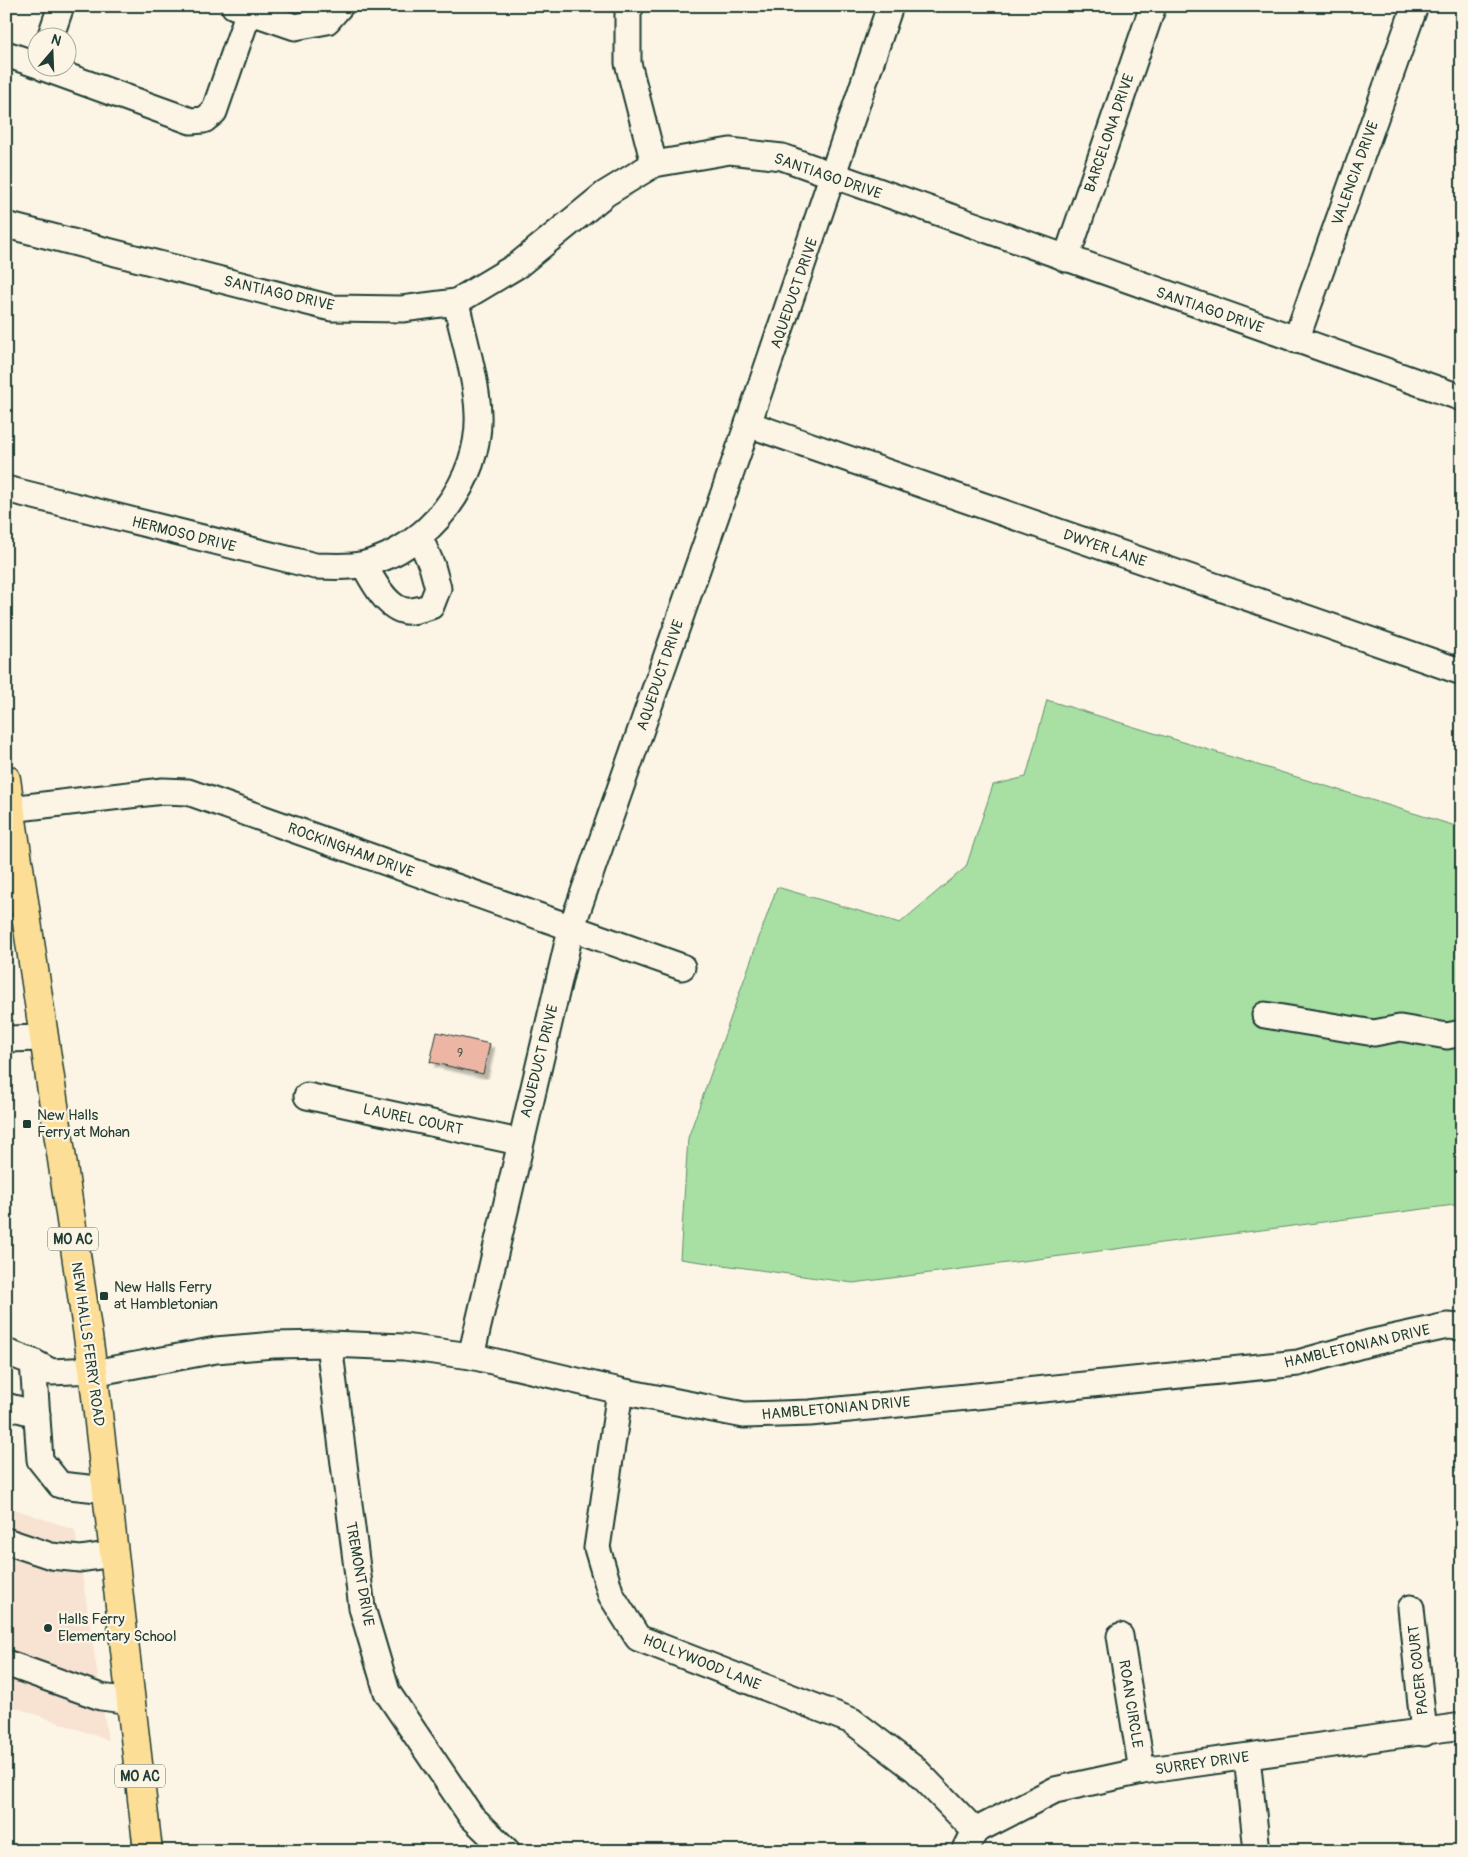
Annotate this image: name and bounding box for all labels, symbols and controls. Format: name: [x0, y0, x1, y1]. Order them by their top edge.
north arrow: [28, 28, 78, 78]
text: N: [49, 31, 63, 50]
street label: BARCELONA DRIVE: [1080, 71, 1139, 195]
street label: VALENCIA DRIVE: [1328, 118, 1383, 228]
street label: SANTIAGO DRIVE: [771, 149, 884, 204]
street label: AQUEDUCT DRIVE: [767, 235, 822, 351]
street label: SANTIAGO DRIVE: [222, 272, 336, 315]
street label: SANTIAGO DRIVE: [1153, 283, 1266, 338]
street label: HERMOSO DRIVE: [130, 512, 238, 557]
street label: DWYER LANE: [1061, 525, 1149, 572]
street label: AQUEDUCT DRIVE: [633, 617, 688, 733]
street label: ROCKINGHAM DRIVE: [285, 819, 417, 882]
street label: AQUEDUCT DRIVE: [516, 1002, 563, 1120]
house number: 9: [457, 1046, 463, 1061]
street label: LAUREL COURT: [361, 1100, 464, 1139]
place label: New Halls Ferry at Mohan: [37, 1106, 130, 1142]
marker: New Halls Ferry at Mohan: [21, 1118, 33, 1130]
road number: MO AC: [48, 1228, 98, 1250]
street label: NEW HALLS FERRY ROAD: [67, 1261, 108, 1427]
place label: New Halls Ferry at Hambletonian: [114, 1278, 218, 1314]
marker: New Halls Ferry at Hambletonian: [98, 1290, 110, 1302]
street label: HAMBLETONIAN DRIVE: [1282, 1320, 1432, 1373]
street label: HAMBLETONIAN DRIVE: [761, 1393, 911, 1424]
street label: TREMONT DRIVE: [341, 1520, 378, 1628]
place label: Halls Ferry Elementary School: [58, 1610, 177, 1646]
marker: Halls Ferry Elementary School: [42, 1622, 54, 1634]
street label: PACER COURT: [1404, 1624, 1433, 1716]
street label: HOLLYWOOD LANE: [640, 1630, 764, 1695]
street label: ROAN CIRCLE: [1114, 1659, 1147, 1750]
street label: SURREY DRIVE: [1154, 1747, 1251, 1780]
road number: MO AC: [115, 1764, 165, 1788]

